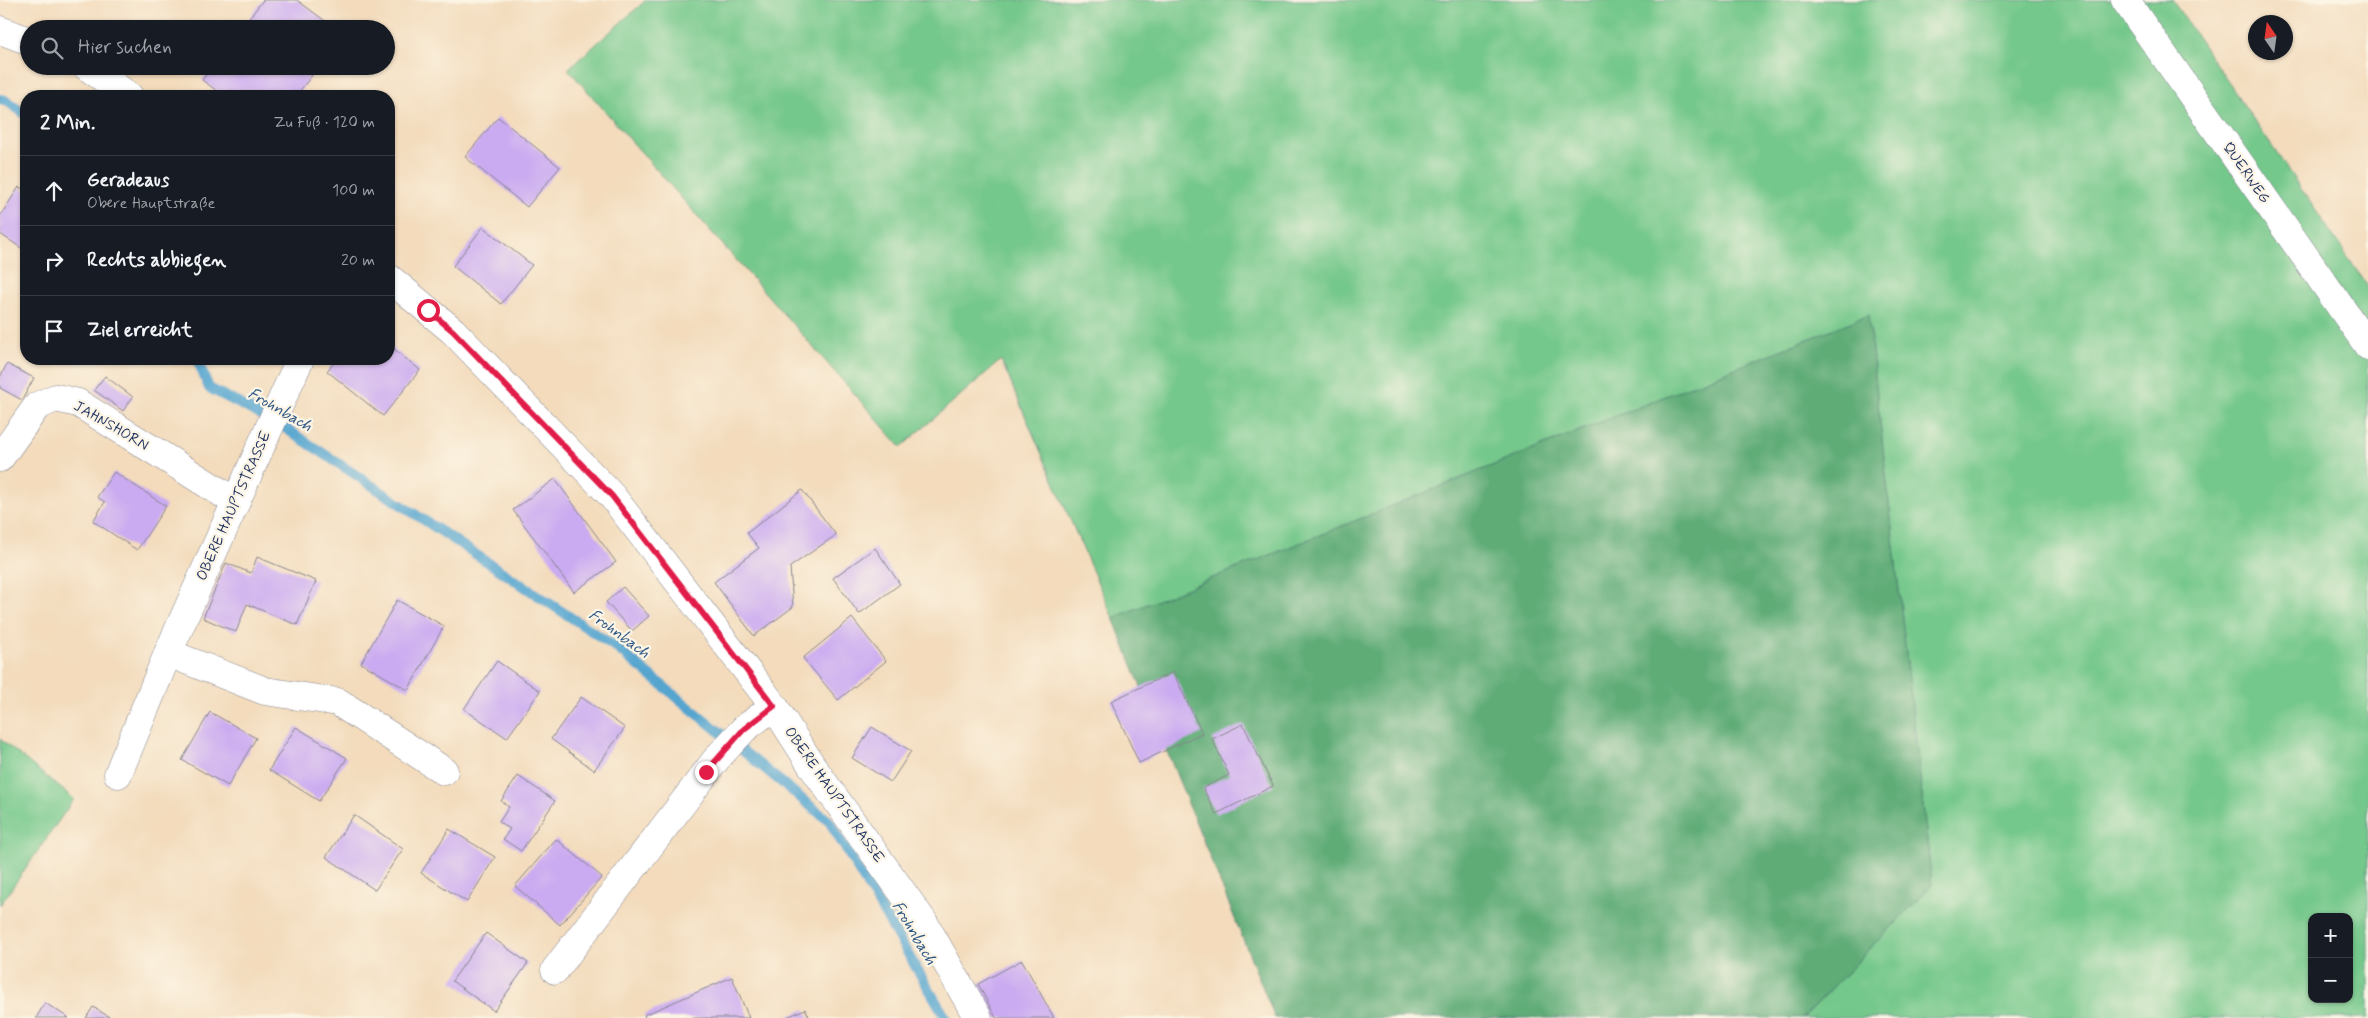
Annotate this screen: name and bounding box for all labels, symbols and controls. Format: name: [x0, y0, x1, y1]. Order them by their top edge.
north arrow: [2248, 15, 2293, 60]
search box: [20, 20, 395, 75]
icon: search: [38, 34, 66, 62]
text: Hier suchen: [78, 35, 172, 60]
text: 2 Min.: [40, 109, 95, 137]
text: Zu Fuß · 120 m: [273, 112, 375, 133]
street label: QUERWEG: [2218, 138, 2274, 208]
text: Geradeaus: [87, 168, 169, 193]
icon: ahead: [40, 177, 68, 205]
text: 100 m: [332, 180, 375, 201]
text: Obere Hauptstraße: [87, 193, 215, 214]
icon: right: [40, 247, 68, 275]
text: Rechts abbiegen: [87, 248, 226, 273]
text: 20 m: [341, 250, 375, 271]
route start: [417, 299, 440, 322]
icon: arrive: [40, 317, 68, 345]
text: Ziel erreicht: [87, 318, 192, 343]
water label: Frohnbach: [244, 383, 316, 437]
street label: JAHNSHORN: [70, 396, 152, 456]
street label: OBERE HAUPTSTRASSE: [192, 428, 276, 584]
water label: Frohnbach: [584, 605, 654, 663]
street label: OBERE HAUPTSTRASSE: [779, 723, 889, 867]
route end: [695, 761, 718, 784]
water label: Frohnbach: [887, 897, 941, 969]
map controls: [2308, 913, 2353, 1003]
button: +: [2308, 913, 2353, 958]
button: −: [2308, 958, 2353, 1003]

